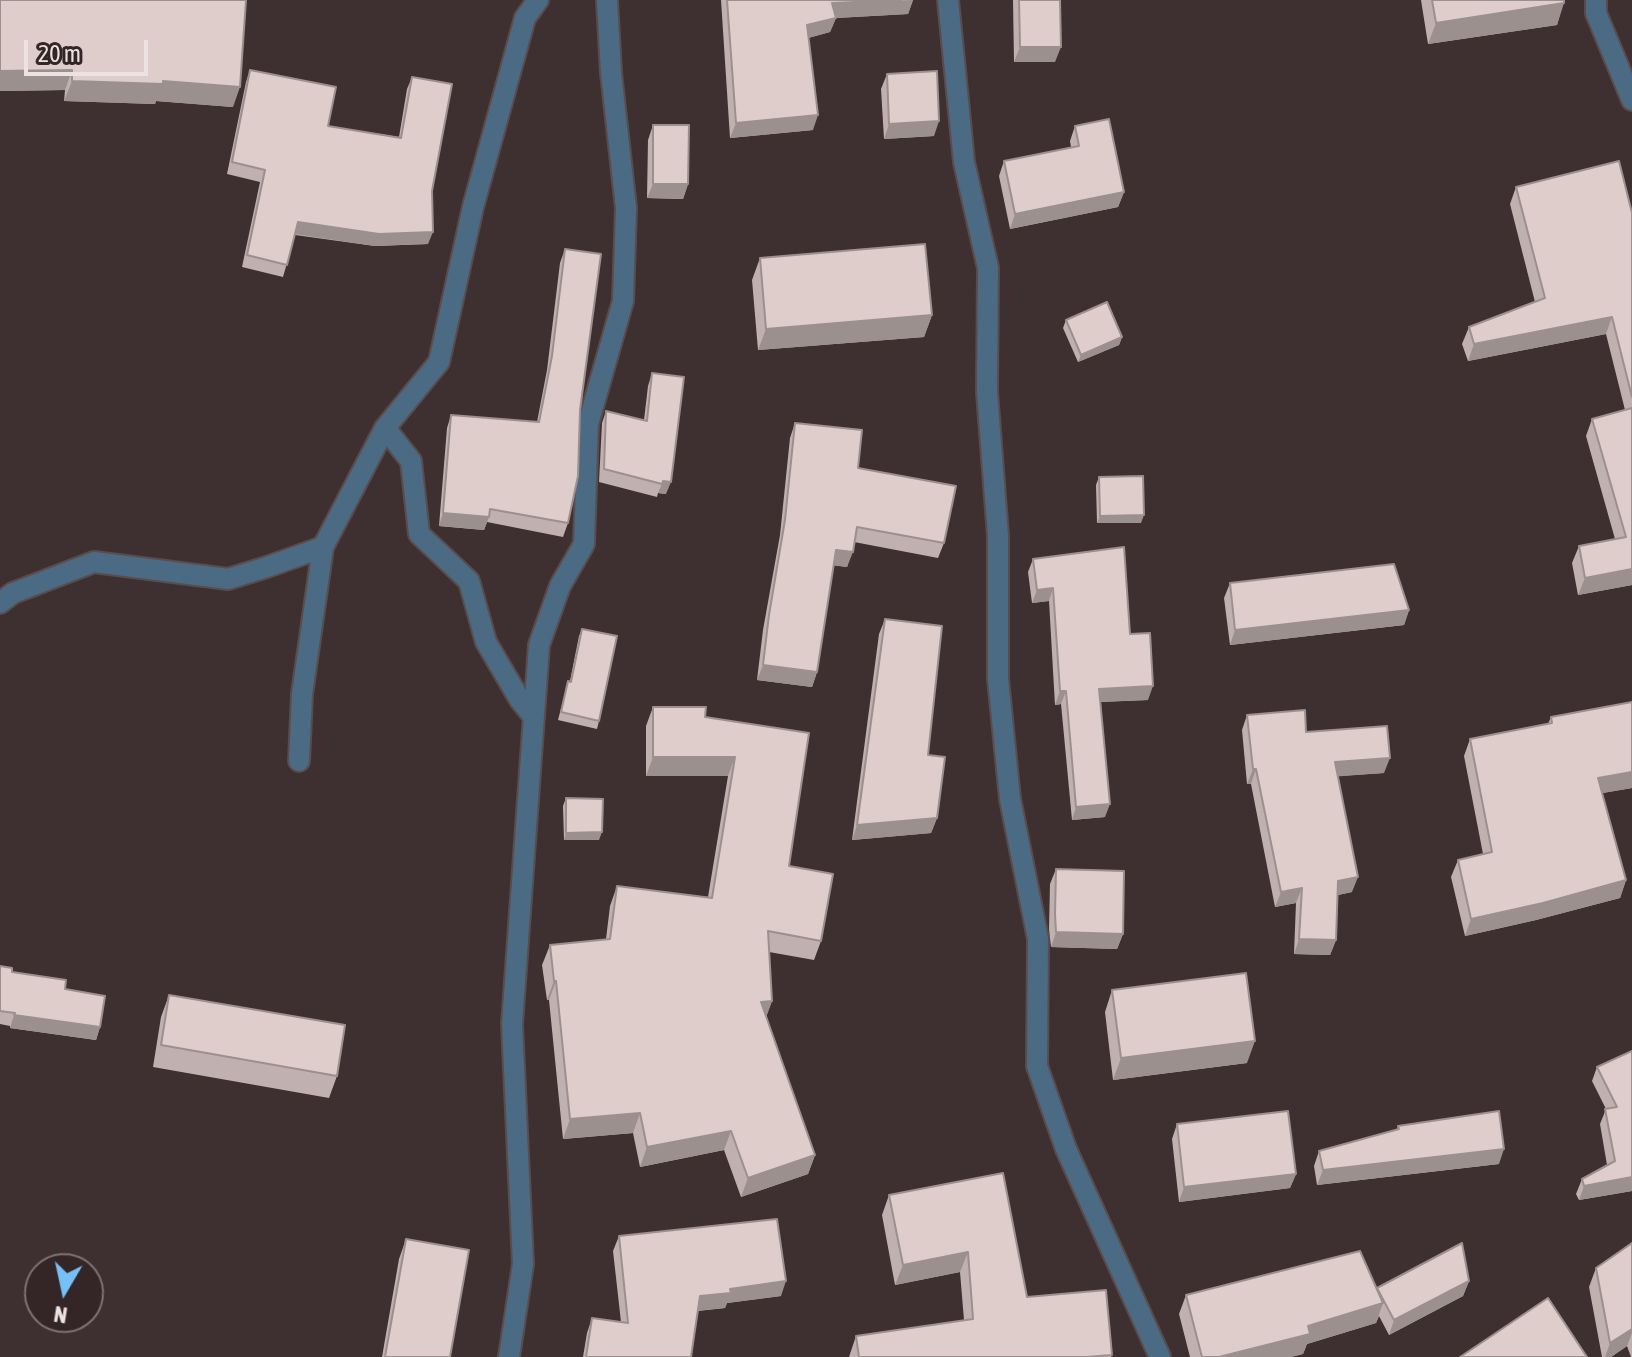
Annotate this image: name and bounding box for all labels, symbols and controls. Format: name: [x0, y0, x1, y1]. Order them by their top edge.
scale bar: [28, 24, 152, 74]
text: 20 m: [38, 40, 81, 67]
north arrow: [24, 1253, 104, 1333]
text: N: [52, 1301, 69, 1329]

